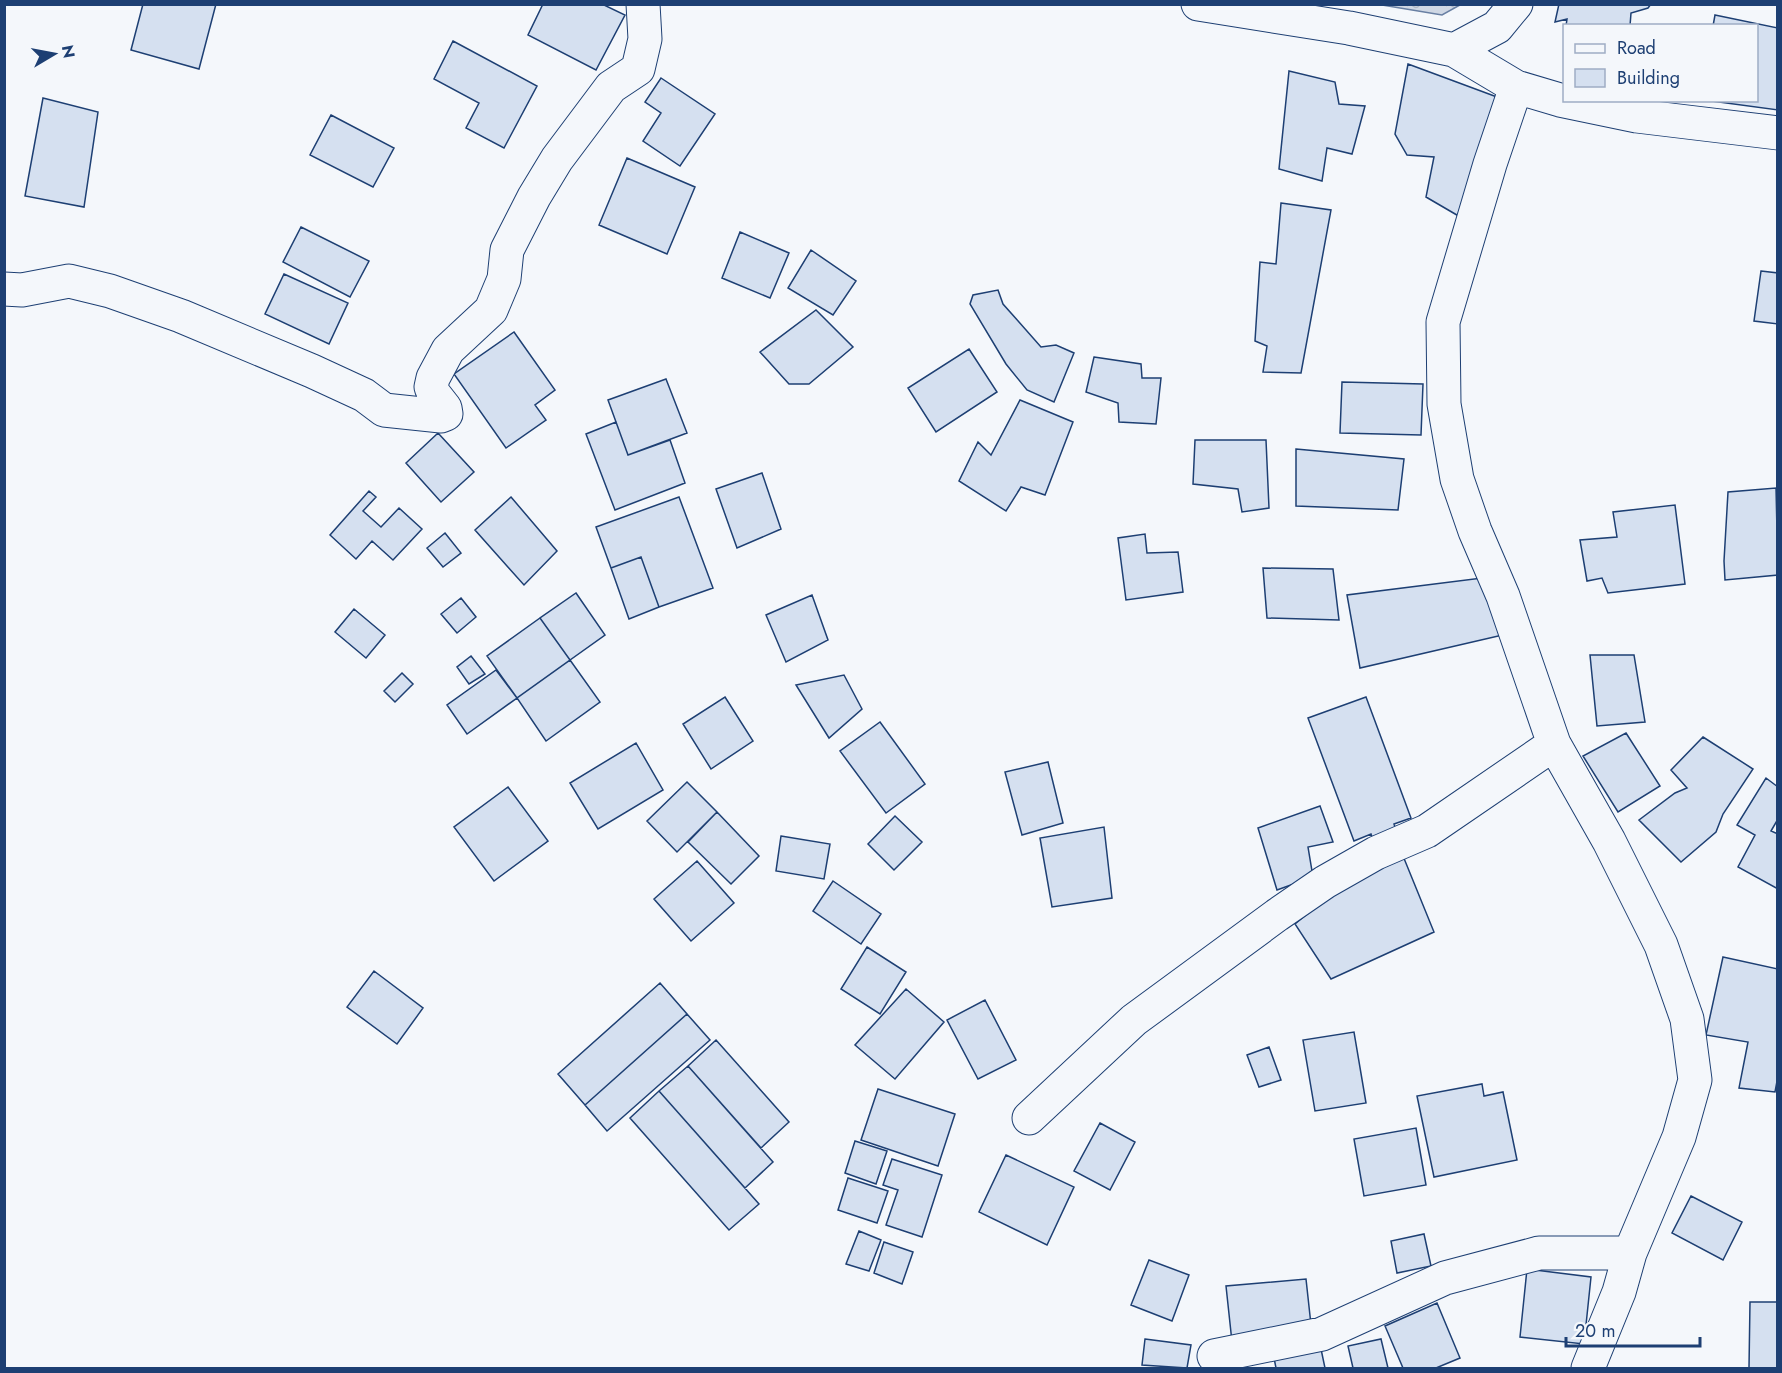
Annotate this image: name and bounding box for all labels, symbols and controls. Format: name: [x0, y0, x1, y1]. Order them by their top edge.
north arrow: [24, 24, 84, 84]
legend: [1563, 24, 1758, 102]
text: Road: [1617, 35, 1656, 61]
text: N: [56, 43, 81, 60]
text: Building: [1617, 65, 1680, 91]
scale bar: [1566, 1310, 1700, 1348]
text: 20 m: [1575, 1318, 1615, 1344]

